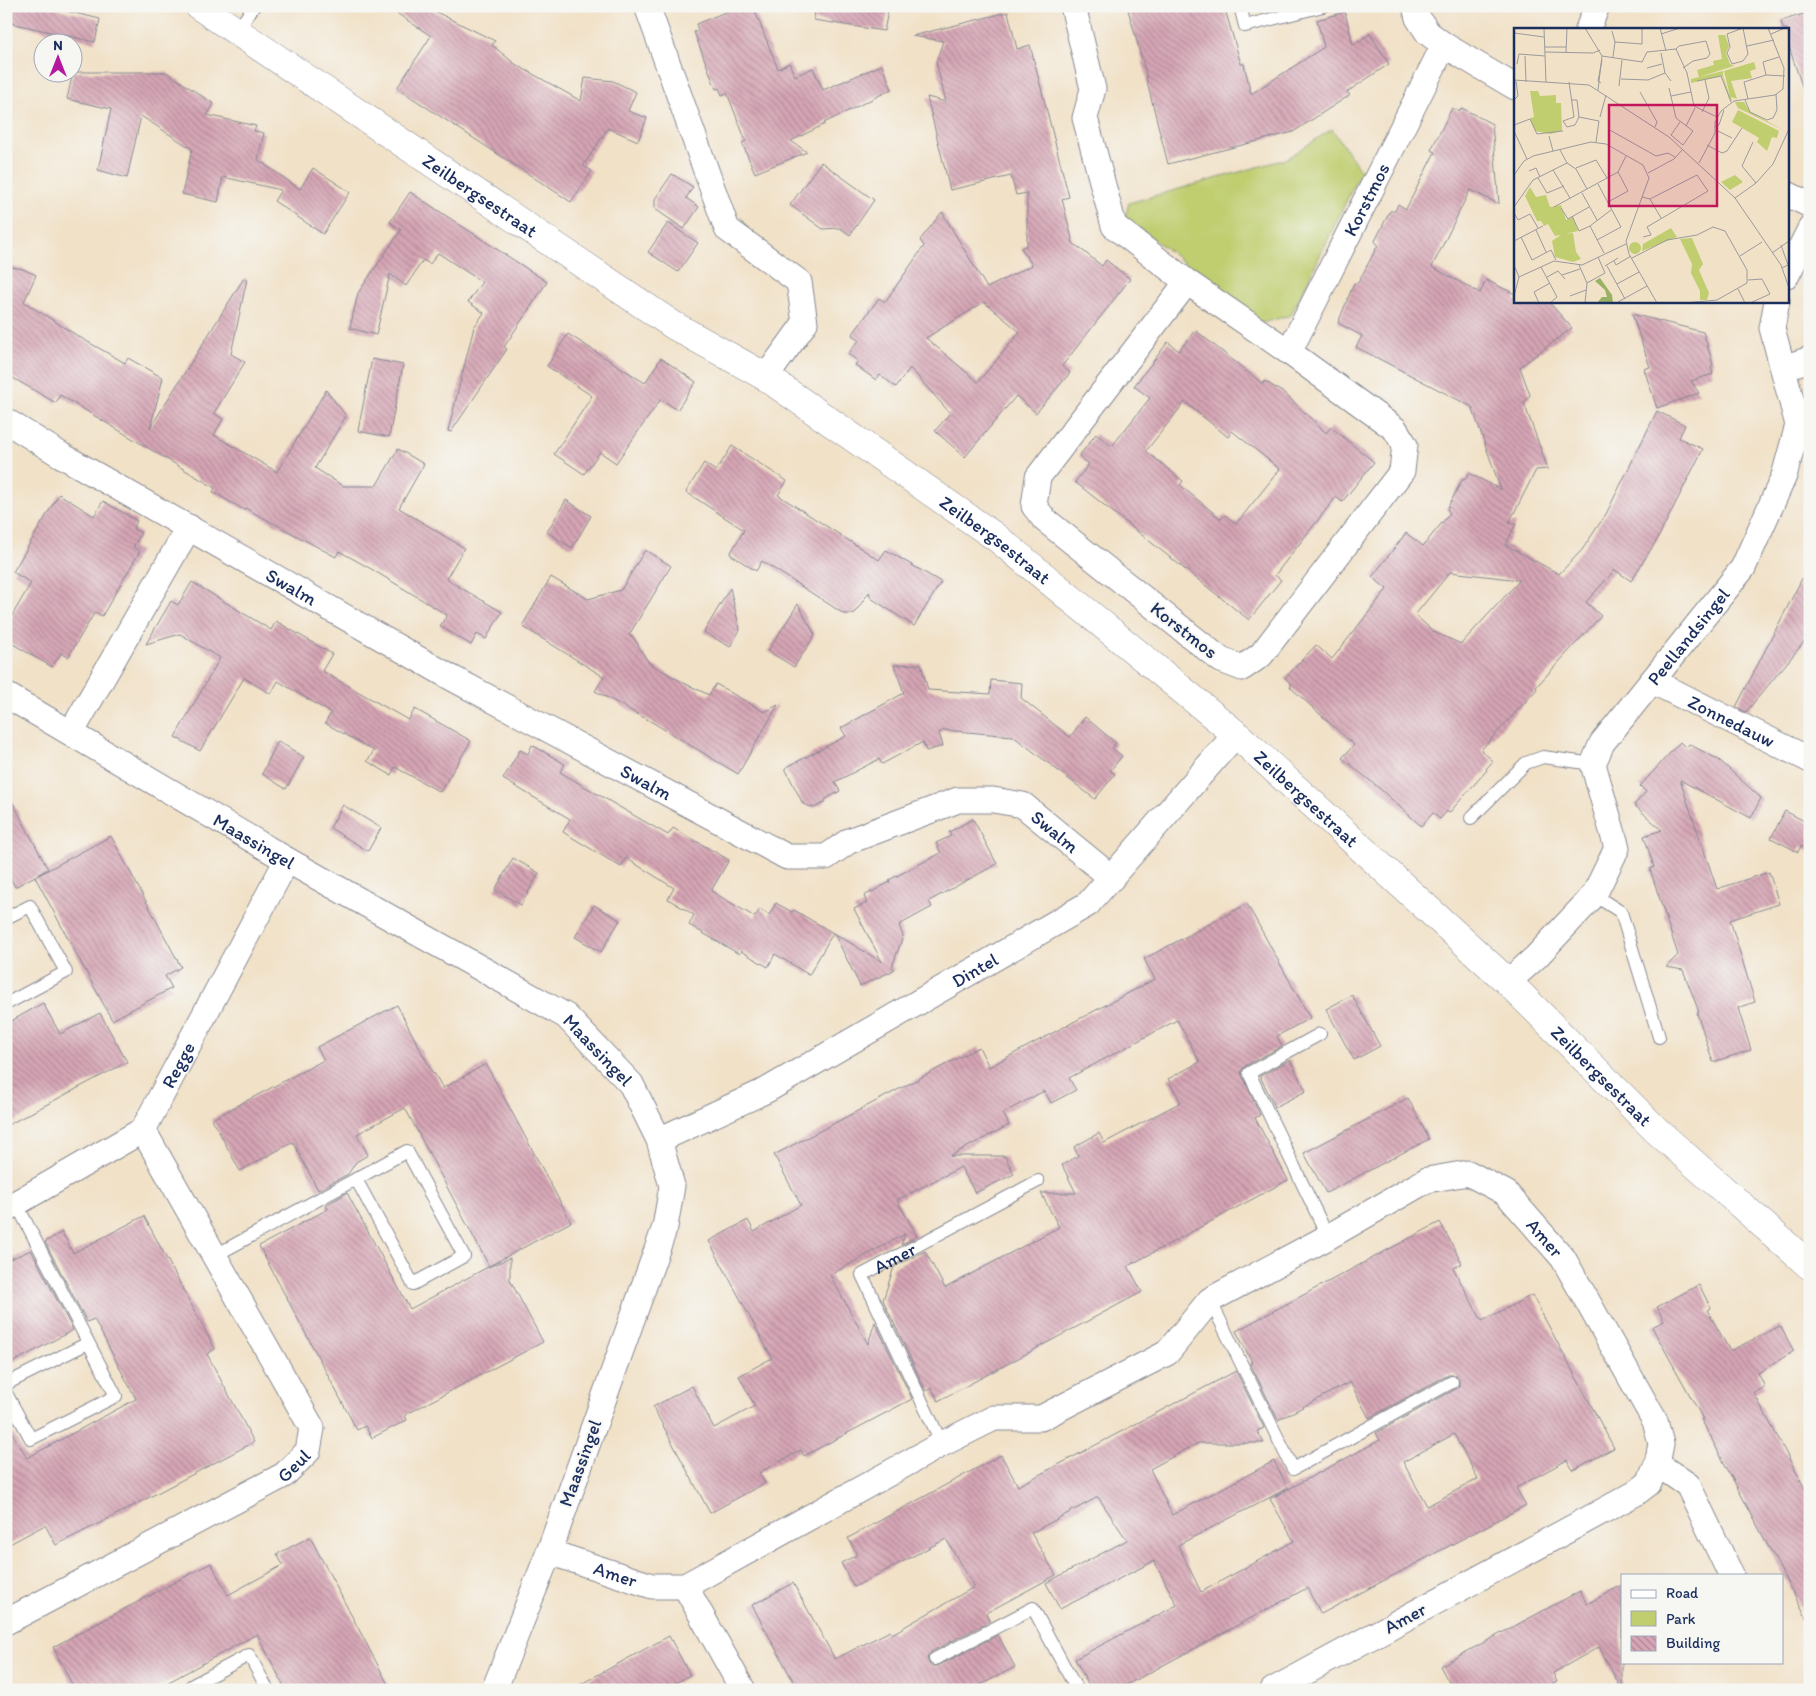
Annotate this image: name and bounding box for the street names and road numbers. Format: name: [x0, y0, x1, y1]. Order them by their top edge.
street label: Zeilbergsestraat: [419, 149, 542, 242]
street label: Korstmos: [1338, 159, 1394, 240]
street label: Zeilbergsestraat: [935, 490, 1055, 589]
street label: Swalm: [262, 563, 321, 610]
street label: Peellandsingel: [1642, 582, 1735, 690]
street label: Korstmos: [1146, 597, 1222, 663]
street label: Zonnedauw: [1684, 689, 1779, 752]
street label: Zeilbergsestraat: [1250, 745, 1364, 852]
street label: Swalm: [617, 759, 676, 805]
street label: Swalm: [1027, 805, 1084, 858]
street label: Maassingel: [209, 808, 300, 874]
street label: Dintel: [947, 947, 1002, 992]
street label: Maassingel: [558, 1009, 638, 1091]
street label: Zeilbergsestraat: [1546, 1020, 1657, 1131]
street label: Regge: [156, 1038, 199, 1092]
street label: Amer: [1522, 1213, 1569, 1262]
street label: Amer: [870, 1237, 920, 1278]
street label: Maassingel: [554, 1416, 607, 1510]
street label: Geul: [272, 1443, 316, 1487]
street label: Amer: [591, 1556, 641, 1592]
street label: Amer: [1380, 1597, 1431, 1639]

